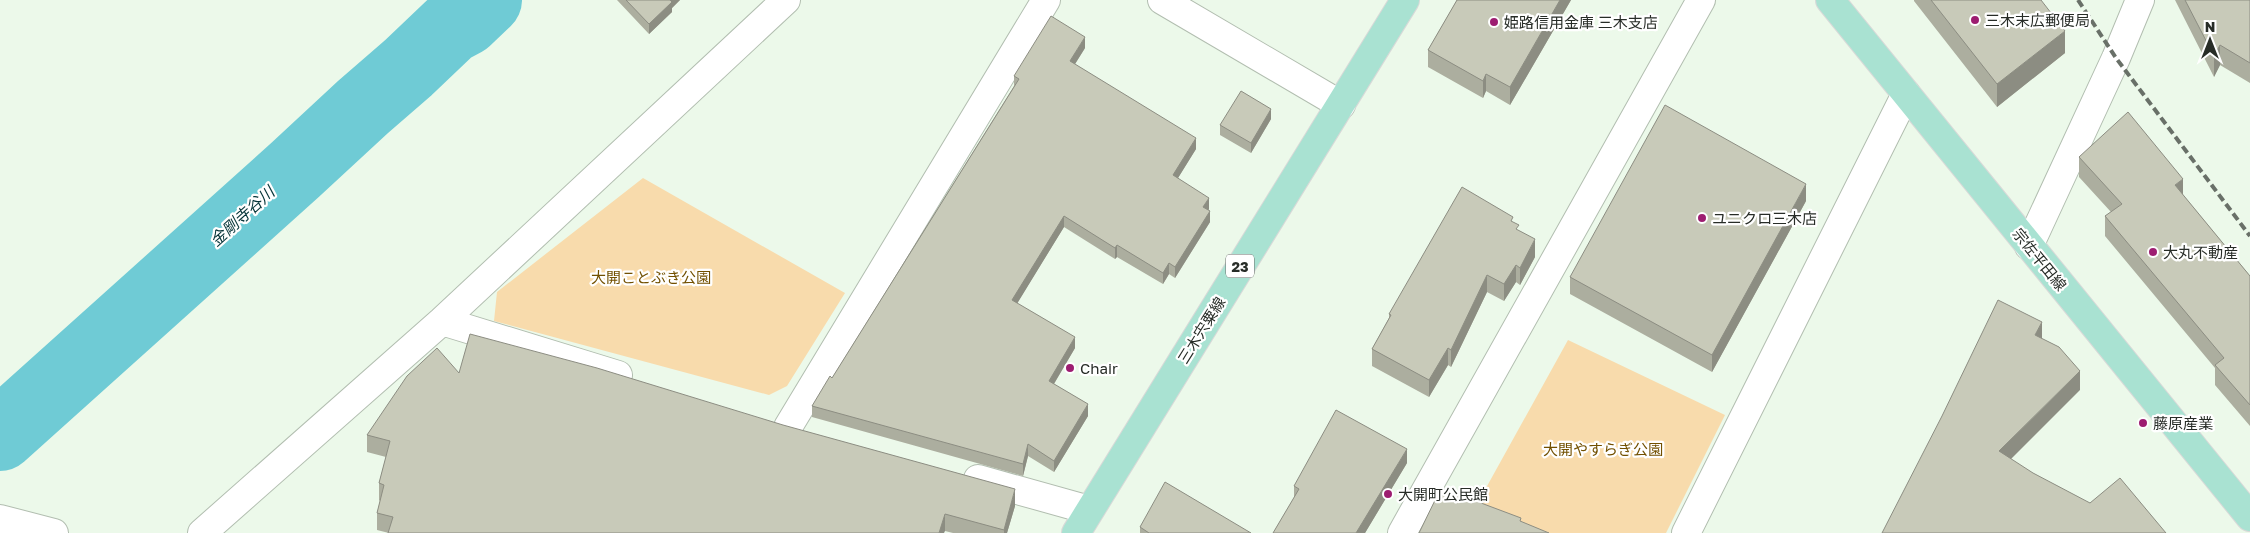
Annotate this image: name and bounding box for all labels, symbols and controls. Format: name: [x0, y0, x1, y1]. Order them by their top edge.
place label: 三木末広郵便局: [1985, 11, 2090, 29]
place label: 姫路信用金庫 三木支店: [1504, 13, 1658, 31]
marker: 三木末広郵便局: [1969, 14, 1981, 26]
north arrow: [2185, 15, 2235, 65]
marker: 姫路信用金庫 三木支店: [1488, 16, 1500, 28]
text: N: [2205, 18, 2215, 35]
water label: 金剛寺谷川: [206, 180, 280, 250]
place label: ユニクロ三木店: [1712, 209, 1817, 227]
marker: ユニクロ三木店: [1696, 212, 1708, 224]
street label: 宗佐平田線: [2009, 224, 2071, 294]
place label: 大丸不動産: [2163, 243, 2238, 261]
marker: 大丸不動産: [2147, 246, 2159, 258]
road number: 23: [1226, 255, 1254, 278]
park label: 大開ことぶき公園: [591, 268, 711, 286]
street label: 三木宍粟線: [1173, 293, 1229, 367]
place label: Chair: [1080, 359, 1118, 377]
marker: Chair: [1064, 362, 1076, 374]
place label: 藤原産業: [2153, 414, 2213, 432]
marker: 藤原産業: [2137, 417, 2149, 429]
park label: 大開やすらぎ公園: [1543, 440, 1663, 458]
place label: 大開町公民館: [1398, 485, 1488, 503]
marker: 大開町公民館: [1382, 488, 1394, 500]

